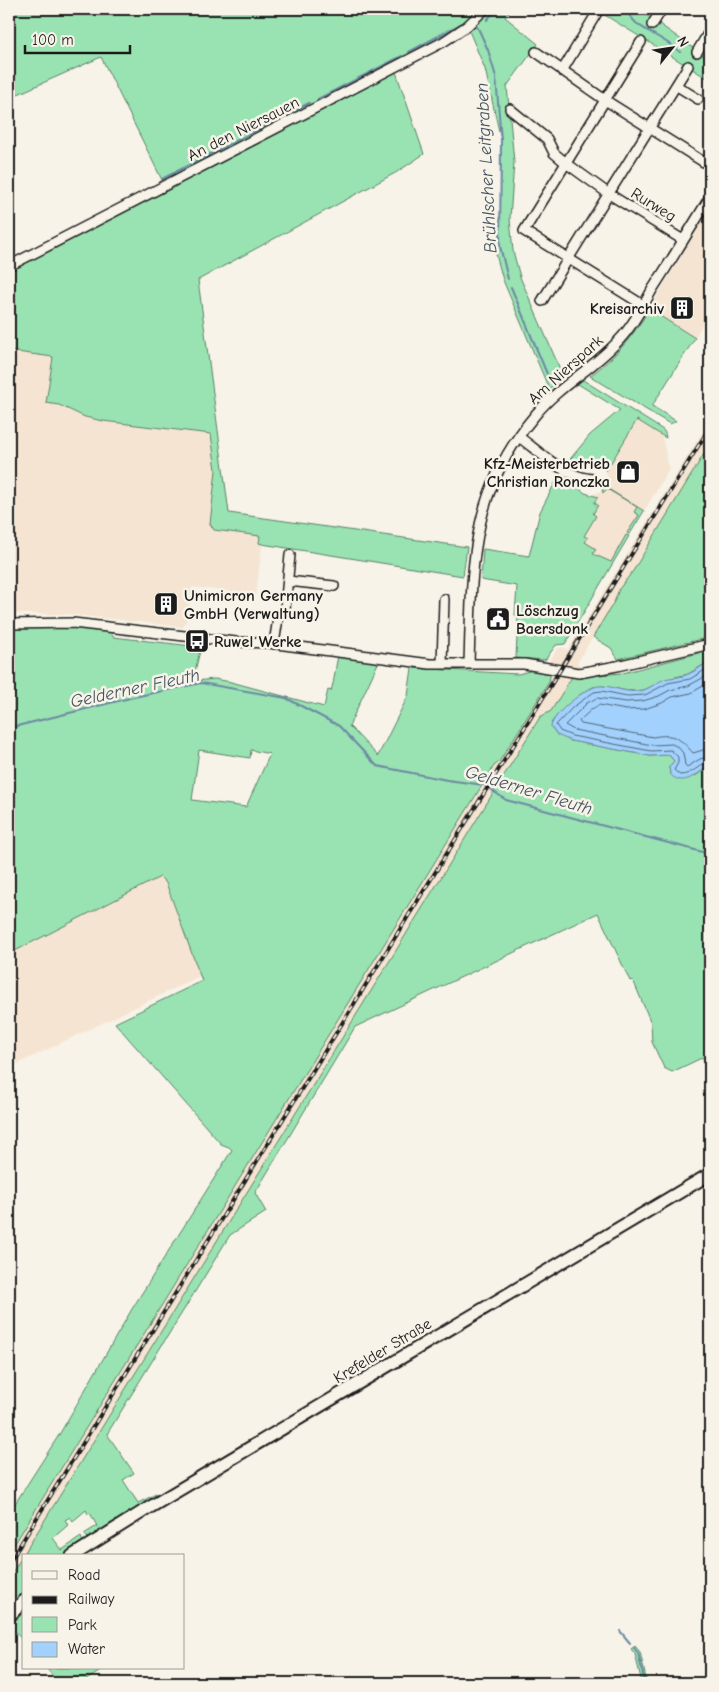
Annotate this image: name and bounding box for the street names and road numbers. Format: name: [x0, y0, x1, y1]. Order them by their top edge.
street label: An den Niersauen: [185, 93, 302, 165]
street label: Rurweg: [628, 184, 679, 226]
street label: Am Nierspark: [525, 331, 607, 408]
street label: Krefelder Straße: [330, 1315, 435, 1387]

